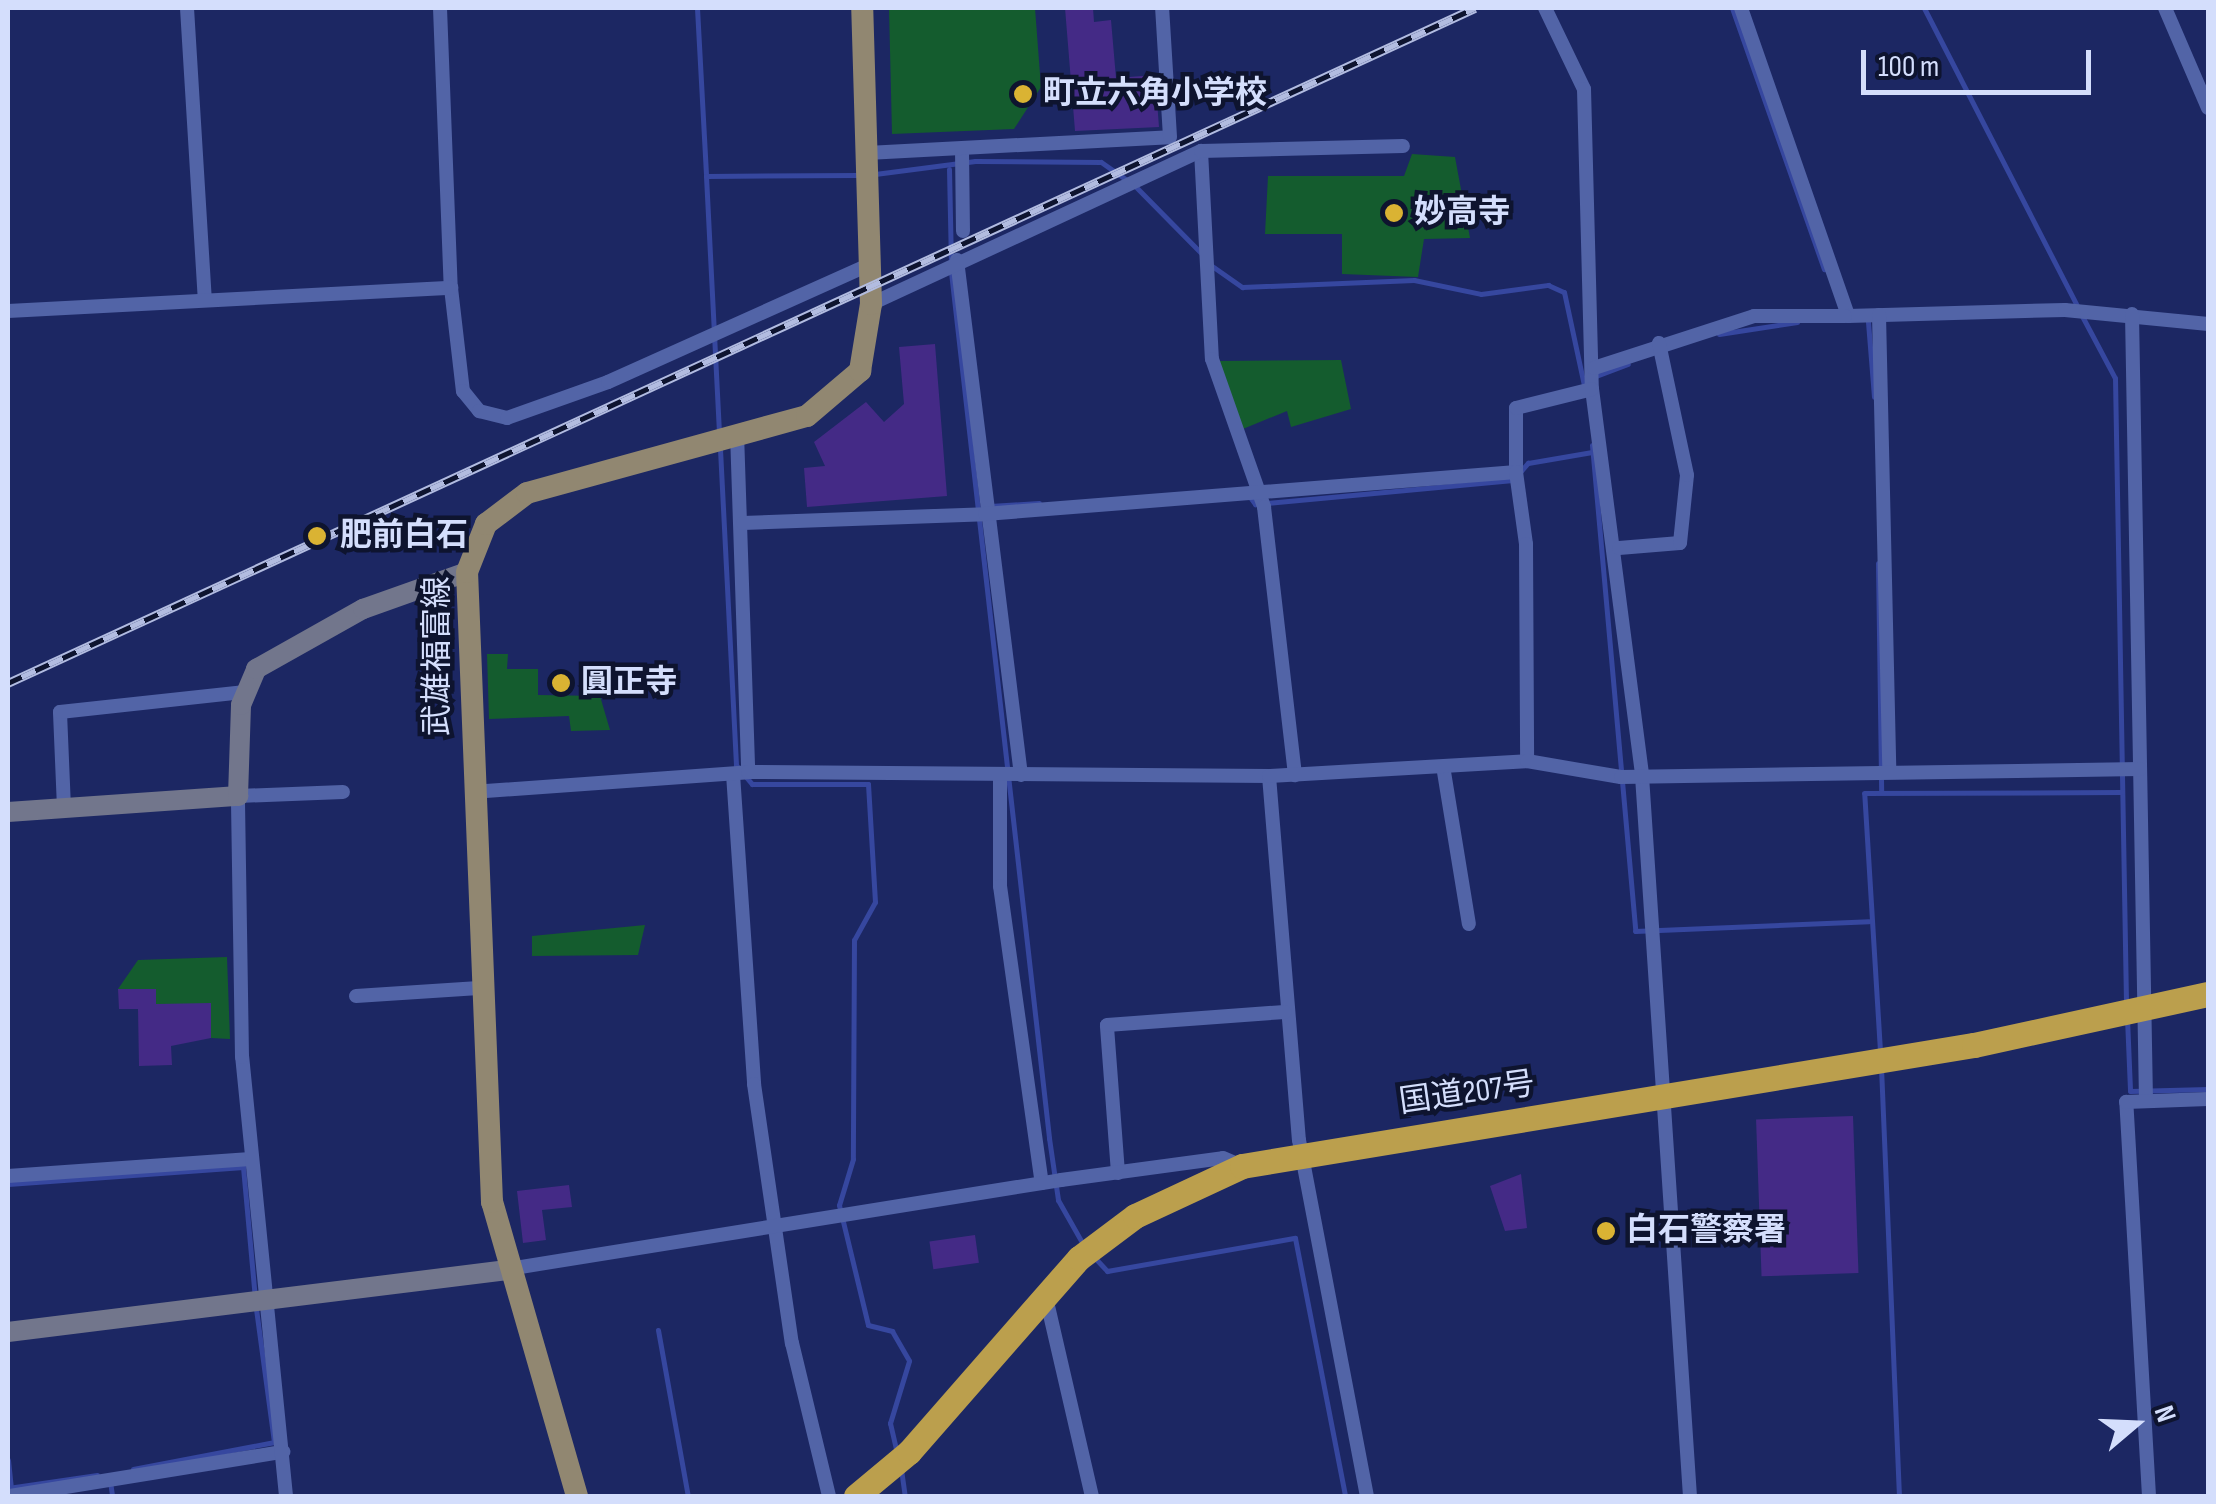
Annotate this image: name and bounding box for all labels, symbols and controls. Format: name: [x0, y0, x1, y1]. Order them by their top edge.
scale bar: [1866, 30, 2096, 92]
text: 100 m: [1878, 49, 1939, 85]
place label: 町立六角小学校: [1043, 75, 1267, 113]
marker: 町立六角小学校: [1012, 83, 1034, 105]
place label: 妙高寺: [1414, 194, 1510, 232]
marker: 妙高寺: [1383, 202, 1405, 224]
place label: 肥前白石: [340, 517, 468, 555]
marker: 肥前白石: [304, 523, 330, 549]
street label: 武雄福富線: [419, 576, 457, 736]
place label: 圓正寺: [581, 664, 677, 702]
marker: 圓正寺: [550, 672, 572, 694]
street label: 国道207号: [1397, 1066, 1537, 1122]
place label: 白石警察署: [1626, 1212, 1786, 1250]
marker: 白石警察署: [1595, 1220, 1617, 1242]
north arrow: [2086, 1374, 2186, 1474]
text: N: [2147, 1402, 2183, 1427]

